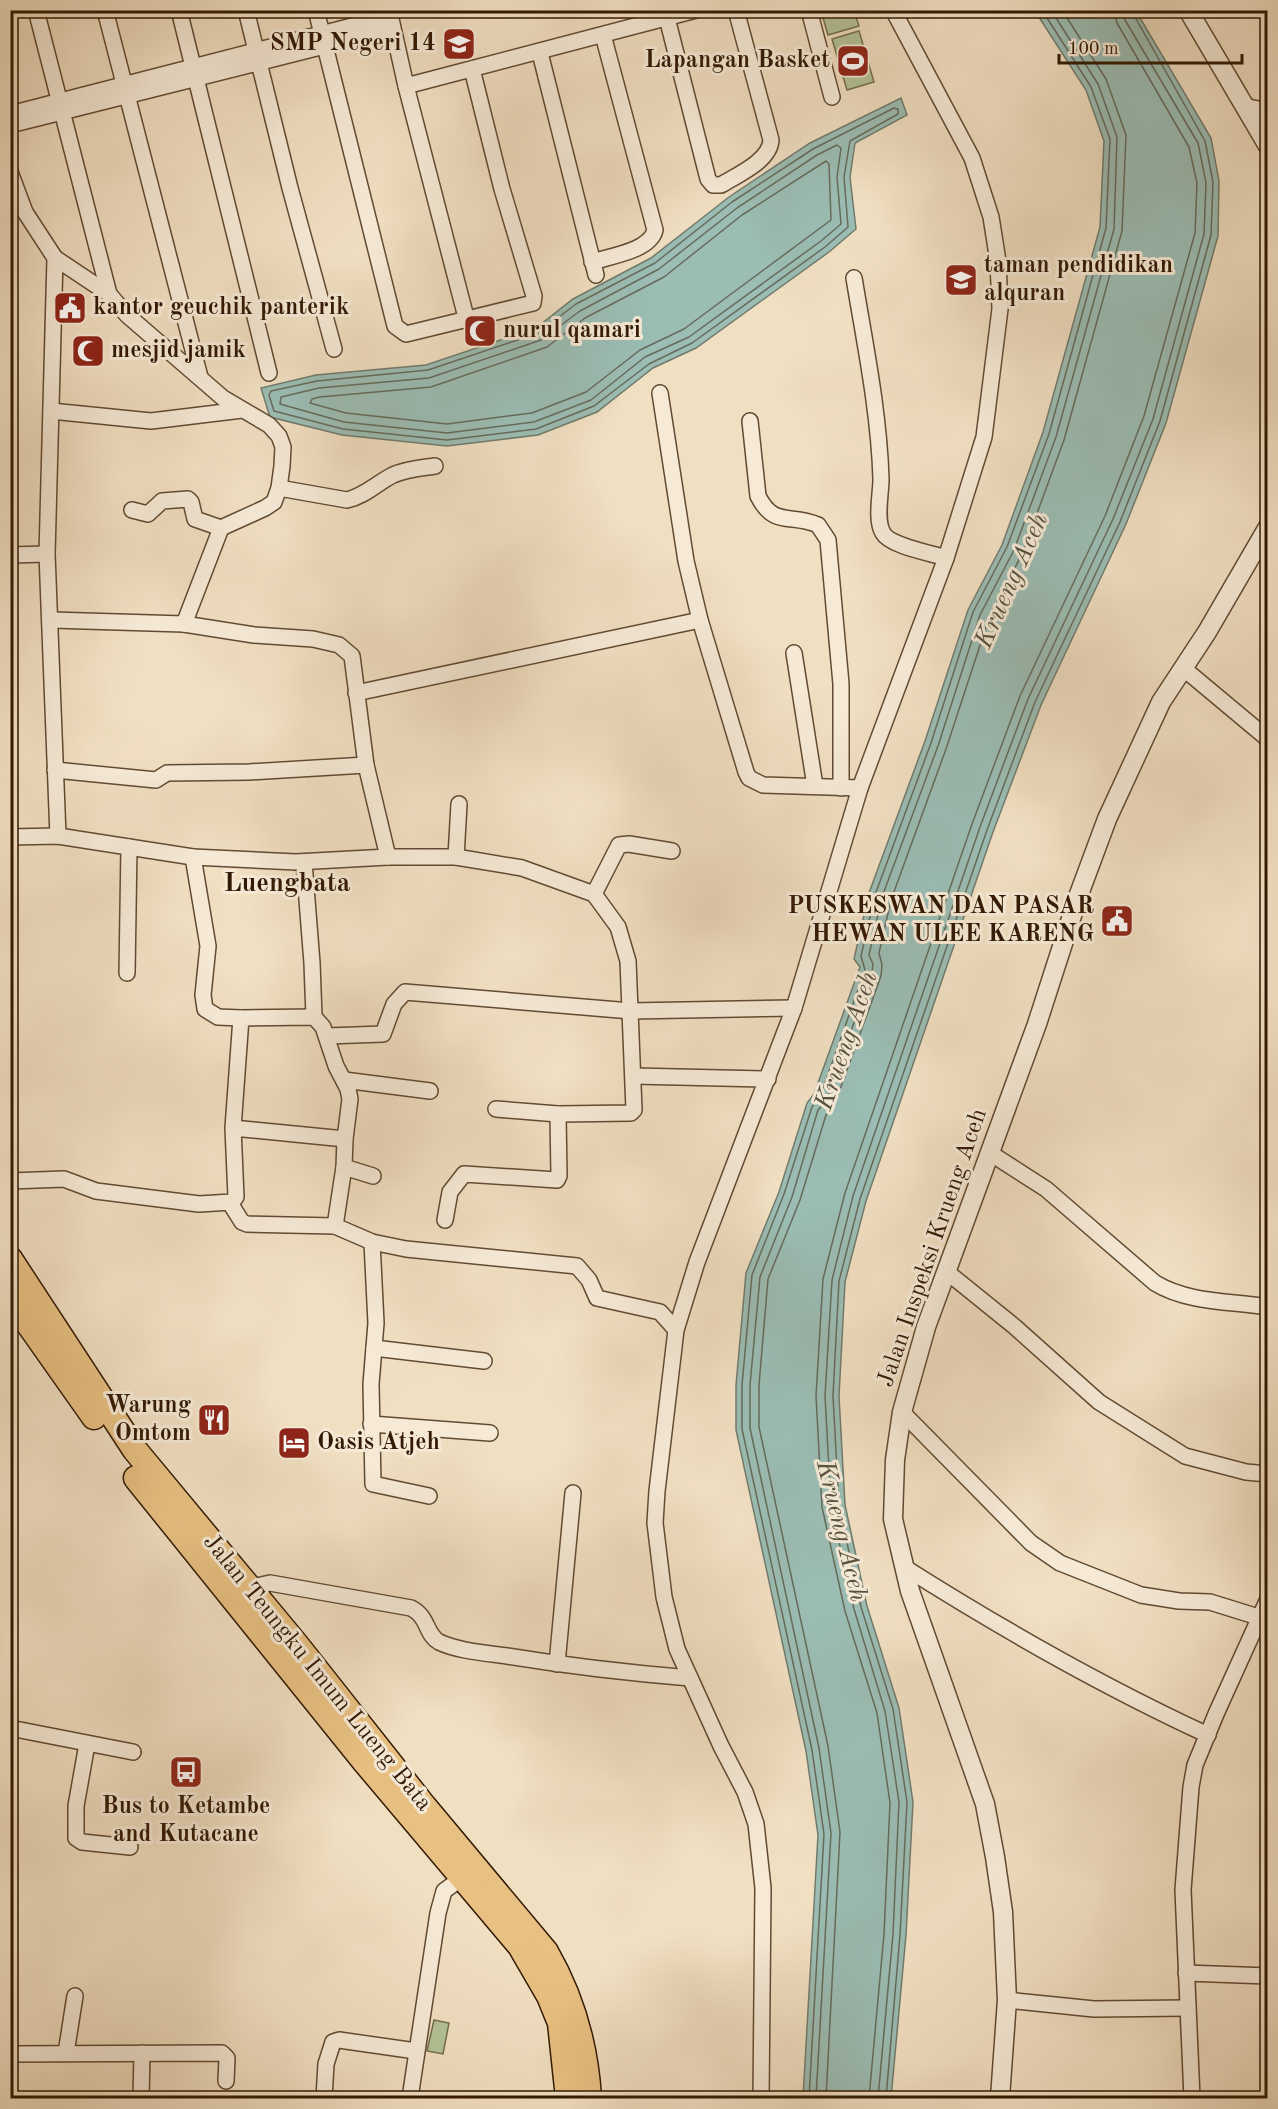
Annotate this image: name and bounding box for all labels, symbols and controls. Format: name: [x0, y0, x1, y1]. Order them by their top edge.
school or university icon: SMP Negeri 14: [441, 26, 477, 62]
scale bar: [1059, 27, 1242, 65]
place label: SMP Negeri 14: [270, 32, 436, 56]
text: 100 m: [1068, 40, 1119, 58]
sports icon: Lapangan Basket: [835, 43, 871, 79]
place label: Lapangan Basket: [645, 49, 830, 73]
place label: taman pendidikan alquran: [984, 254, 1173, 306]
school or university icon: taman pendidikan alquran: [943, 262, 979, 298]
public building icon: kantor geuchik panterik: [52, 290, 88, 326]
place label: kantor geuchik panterik: [93, 296, 349, 320]
mosque icon: nurul qamari: [462, 313, 498, 349]
place label: nurul qamari: [503, 319, 641, 343]
mosque icon: mesjid jamik: [70, 333, 106, 369]
place label: mesjid jamik: [111, 339, 246, 363]
water label: Krueng Aceh: [970, 510, 1053, 653]
district label: Luengbata: [223, 870, 351, 897]
place label: PUSKESWAN DAN PASAR HEWAN ULEE KARENG: [788, 895, 1094, 947]
public building icon: PUSKESWAN DAN PASAR HEWAN ULEE KARENG: [1099, 903, 1135, 939]
water label: Krueng Aceh: [811, 968, 883, 1115]
street label: Jalan Inspeksi Krueng Aceh: [874, 1106, 992, 1390]
place label: Warung Omtom: [105, 1394, 192, 1446]
restaurant icon: Warung Omtom: [196, 1402, 232, 1438]
hotel icon: Oasis Atjeh: [276, 1425, 312, 1461]
place label: Oasis Atjeh: [317, 1431, 440, 1455]
water label: Krueng Aceh: [811, 1457, 871, 1604]
street label: Jalan Teungku Imum Lueng Bata: [198, 1530, 436, 1816]
bus stop icon: Bus to Ketambe and Kutacane: [168, 1754, 204, 1790]
place label: Bus to Ketambe and Kutacane: [102, 1795, 270, 1847]

